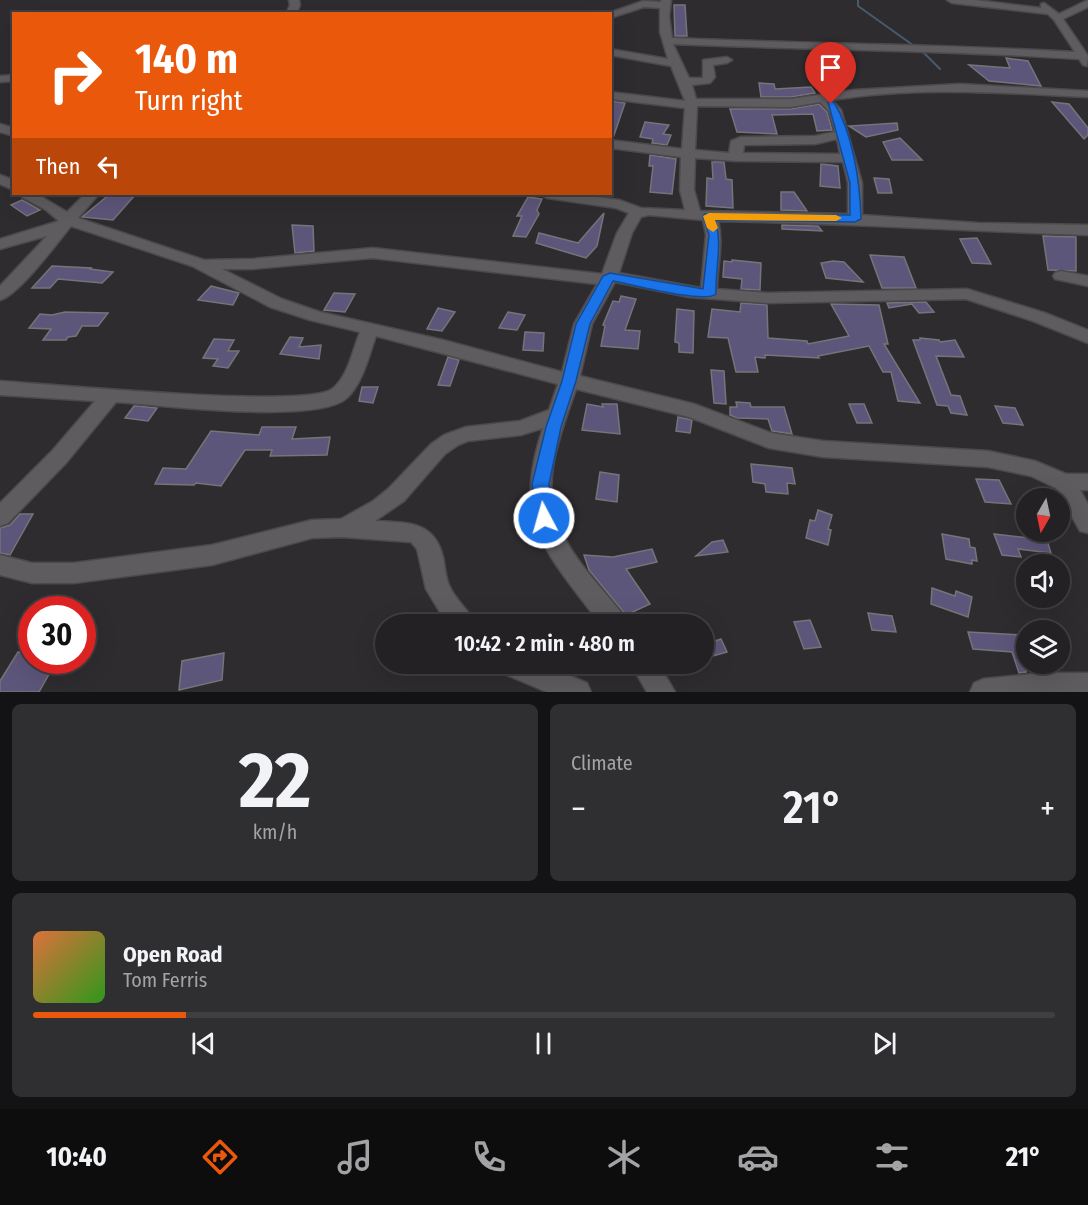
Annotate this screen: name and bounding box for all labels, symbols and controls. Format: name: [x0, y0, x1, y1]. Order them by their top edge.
text: 140 m: [135, 34, 238, 84]
icon: right: [36, 36, 114, 114]
pin: [805, 42, 856, 104]
icon: arrive: [814, 51, 847, 84]
text: Turn right: [135, 85, 243, 117]
icon: left: [92, 150, 125, 183]
text: Then: [36, 153, 80, 180]
position arrow: [512, 486, 576, 550]
north arrow: [1016, 488, 1070, 542]
map controls: [1016, 488, 1070, 674]
button: sound: [1016, 554, 1070, 608]
speed limit sign: 30: [18, 596, 96, 674]
button: layers: [1016, 620, 1070, 674]
text: 10:42 · 2 min · 480 m: [454, 630, 635, 657]
text: 22: [239, 734, 311, 828]
text: Climate: [571, 751, 633, 775]
text: 21°: [783, 781, 843, 835]
text: −: [571, 789, 586, 829]
text: +: [1040, 789, 1055, 829]
text: km/h: [253, 820, 297, 844]
text: Open Road: [123, 941, 223, 968]
text: Tom Ferris: [123, 968, 207, 992]
icon: previous: [187, 1027, 220, 1060]
icon: pause: [527, 1027, 560, 1060]
icon: next: [868, 1027, 901, 1060]
icon: directions: [199, 1136, 241, 1178]
icon: music: [334, 1136, 376, 1178]
icon: phone: [468, 1136, 510, 1178]
icon: climate: [603, 1136, 645, 1178]
icon: car: [737, 1136, 779, 1178]
icon: filters: [871, 1136, 913, 1178]
text: 10:40: [46, 1141, 107, 1173]
text: 21°: [1006, 1141, 1042, 1173]

